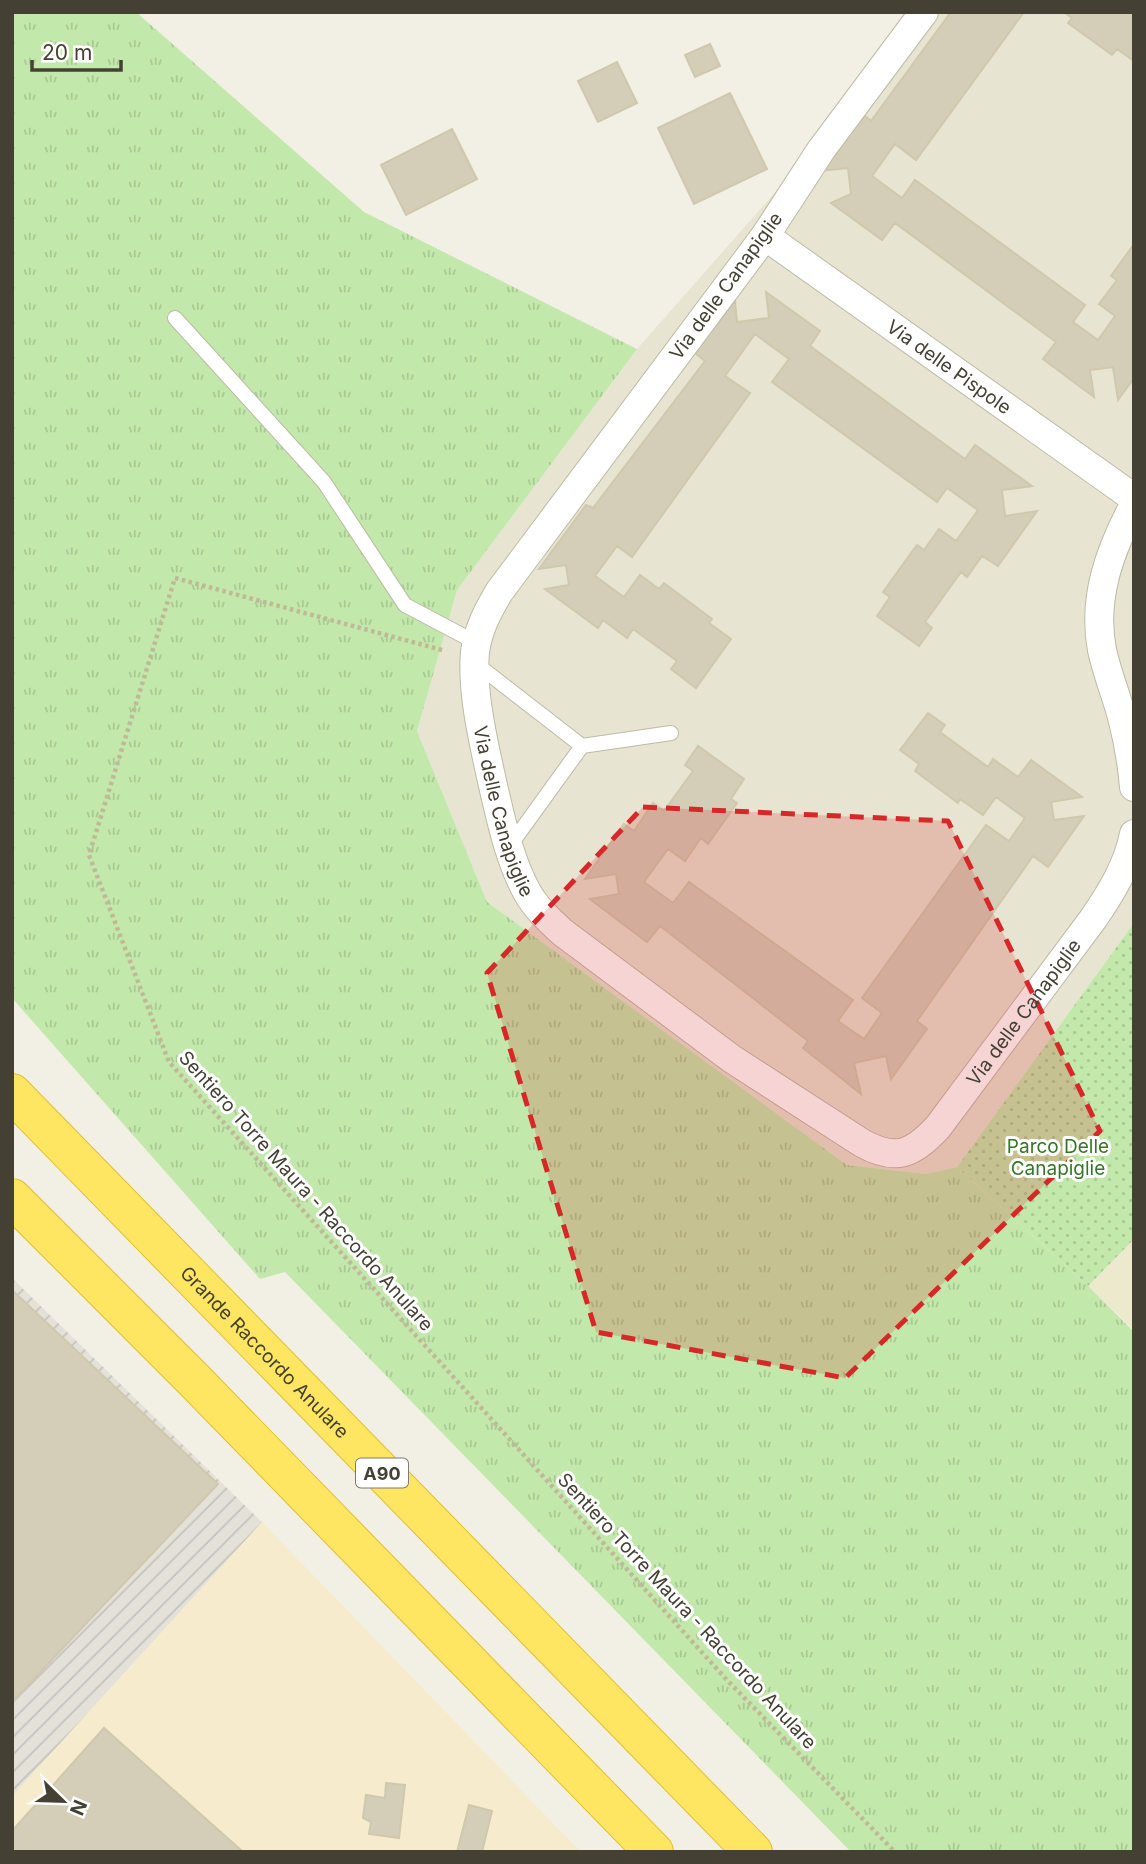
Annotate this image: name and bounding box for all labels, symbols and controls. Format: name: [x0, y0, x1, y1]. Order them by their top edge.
scale bar: [32, 28, 121, 72]
text: 20 m: [42, 40, 92, 65]
street label: Via delle Canapiglie: [665, 208, 787, 364]
street label: Via delle Pispole: [882, 315, 1016, 419]
street label: Via delle Canapiglie: [469, 724, 539, 901]
street label: Via delle Canapiglie: [962, 934, 1086, 1090]
street label: Sentiero Torre Maura - Raccordo Anulare: [174, 1046, 438, 1336]
park label: Parco Delle Canapiglie: [1007, 1135, 1109, 1180]
street label: Grande Raccordo Anulare: [176, 1261, 354, 1443]
road number: A90: [356, 1458, 408, 1488]
street label: Sentiero Torre Maura - Raccordo Anulare: [553, 1468, 821, 1754]
north arrow: [28, 1766, 98, 1836]
text: N: [65, 1796, 92, 1819]

